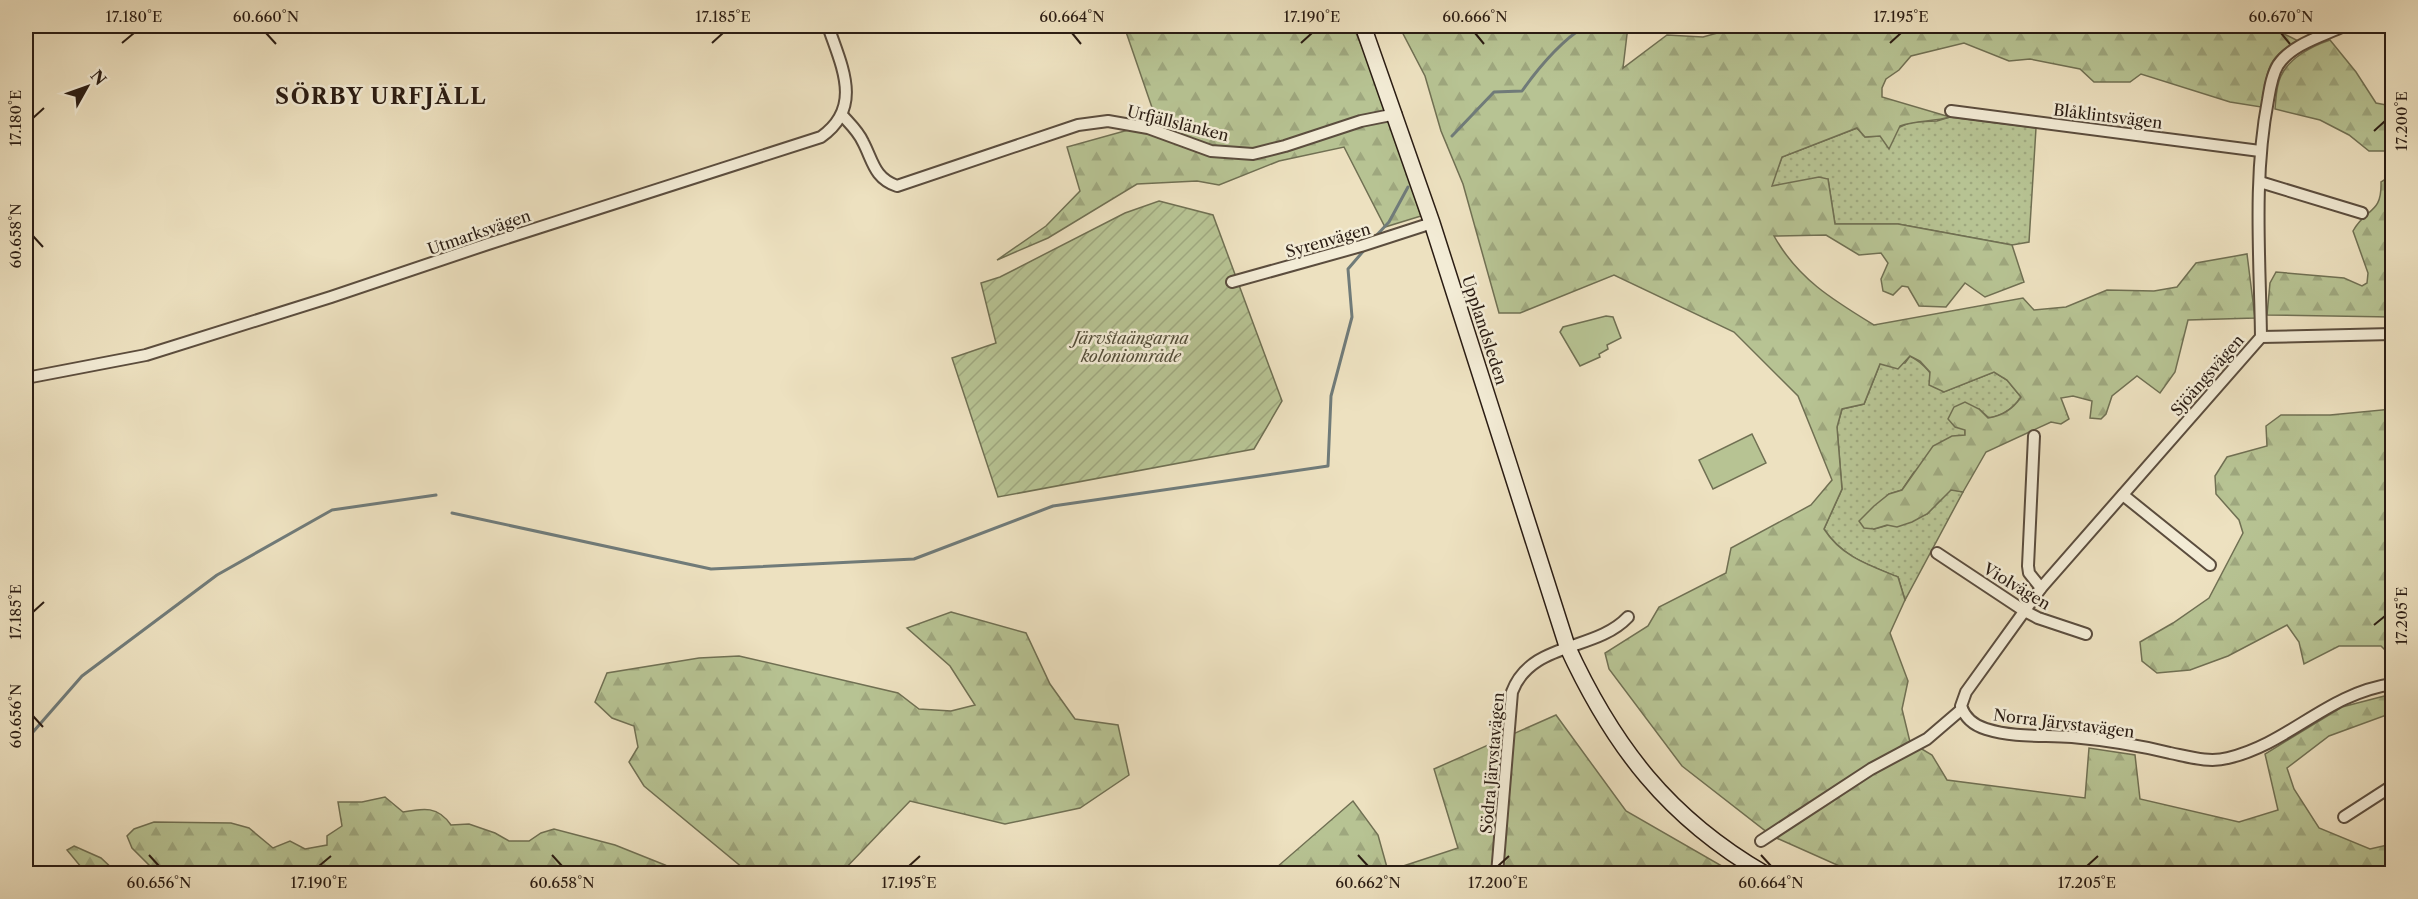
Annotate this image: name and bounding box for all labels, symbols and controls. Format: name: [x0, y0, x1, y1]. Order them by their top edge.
text: 17.180°E: [106, 7, 162, 26]
text: 60.660°N: [233, 7, 299, 26]
text: 17.185°E: [695, 7, 751, 26]
text: 60.664°N: [1039, 7, 1105, 26]
text: 17.190°E: [1284, 7, 1340, 26]
text: 60.666°N: [1442, 7, 1508, 26]
text: 17.195°E: [1873, 7, 1929, 26]
text: 60.670°N: [2249, 7, 2313, 26]
north arrow: [57, 57, 117, 117]
text: N: [86, 66, 111, 89]
district label: SÖRBY URFJÄLL: [275, 82, 487, 110]
text: 17.180°E: [6, 90, 25, 146]
text: 17.200°E: [2392, 91, 2411, 151]
street label: Blåklintsvägen: [2052, 99, 2164, 133]
street label: Urfjällslänken: [1125, 101, 1231, 145]
text: 60.658°N: [6, 203, 25, 269]
street label: Utmarksvägen: [425, 205, 533, 259]
street label: Syrenvägen: [1283, 218, 1373, 262]
street label: Upplandsleden: [1458, 273, 1512, 387]
park label: Järvstaängarna koloniområde: [1068, 328, 1189, 366]
street label: Sjöängsvägen: [2166, 330, 2248, 420]
street label: Violvägen: [1979, 558, 2054, 614]
text: 17.185°E: [6, 584, 25, 640]
text: 17.205°E: [2392, 587, 2411, 645]
text: 60.656°N: [6, 684, 25, 748]
street label: Södra Järvstavägen: [1476, 691, 1508, 835]
street label: Norra Järvstavägen: [1992, 704, 2136, 742]
text: 60.656°N: [127, 873, 191, 892]
text: 17.190°E: [291, 873, 347, 892]
text: 60.658°N: [529, 873, 595, 892]
text: 17.195°E: [881, 873, 937, 892]
text: 60.662°N: [1335, 873, 1401, 892]
text: 17.200°E: [1468, 873, 1528, 892]
text: 60.664°N: [1738, 873, 1804, 892]
text: 17.205°E: [2058, 873, 2116, 892]

